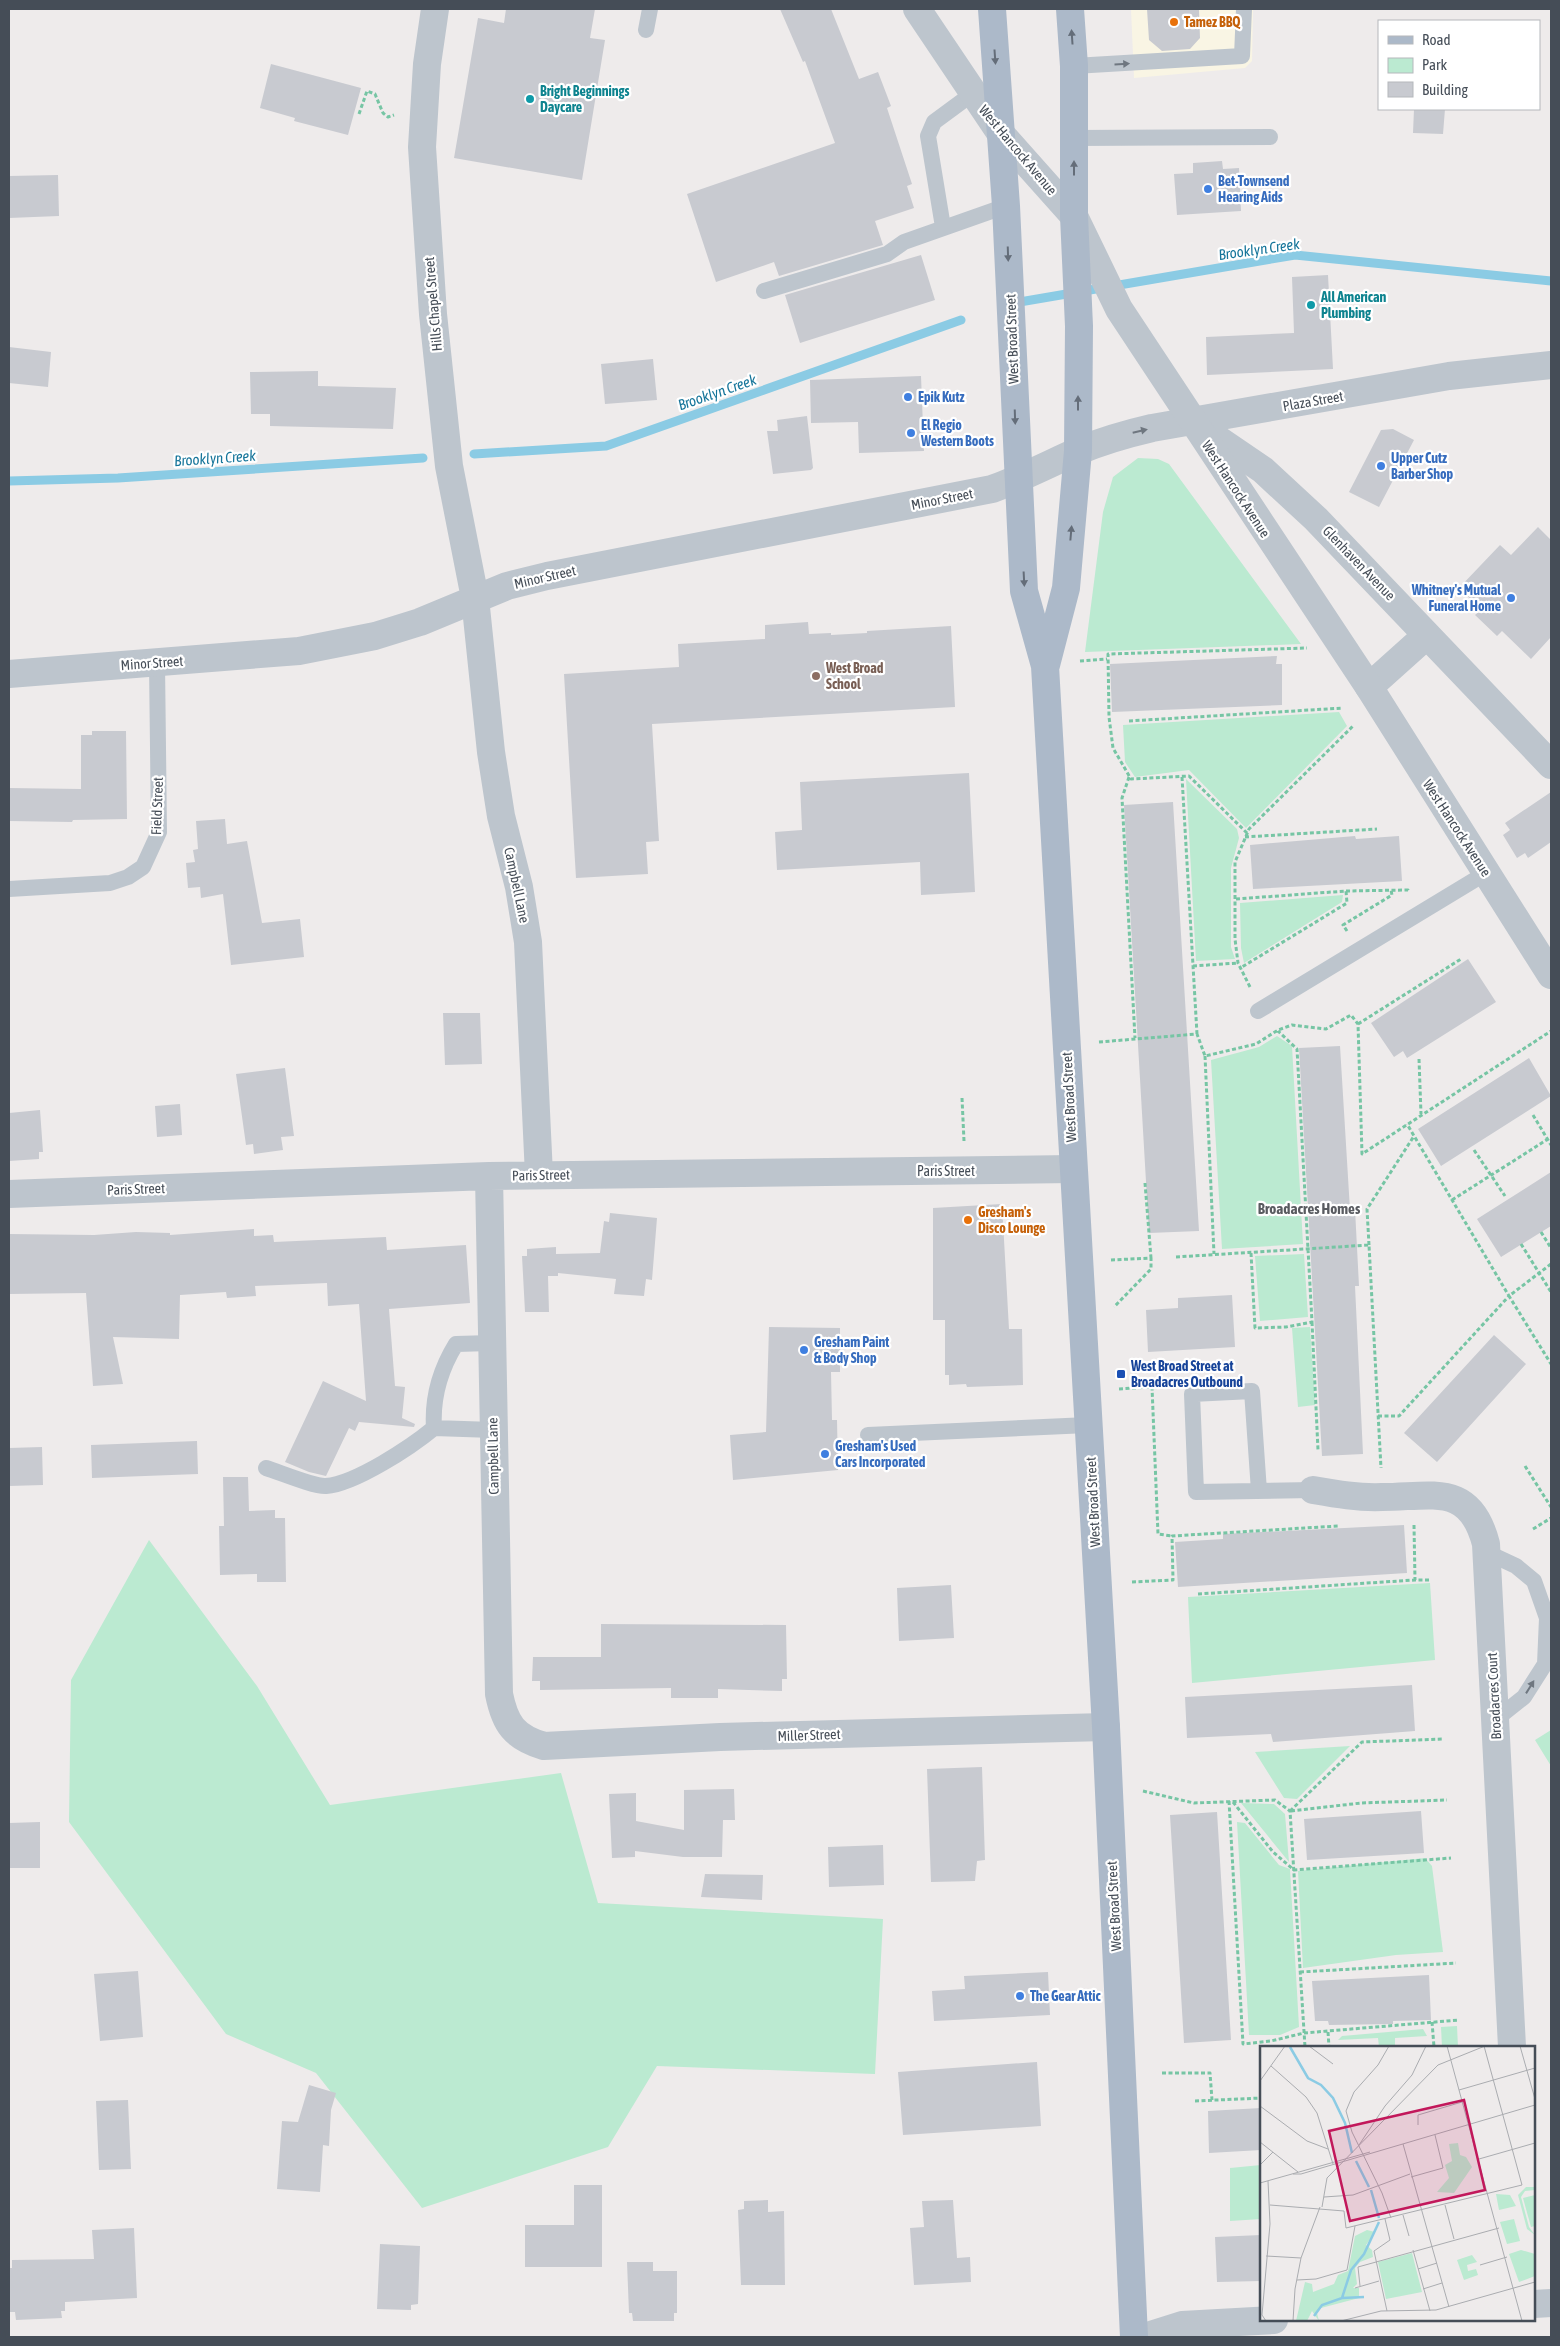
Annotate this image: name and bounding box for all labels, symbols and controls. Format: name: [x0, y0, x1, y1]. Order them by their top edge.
place label: Tamez BBQ: [1184, 14, 1241, 30]
marker: Tamez BBQ: [1168, 16, 1180, 28]
legend: [1378, 20, 1540, 110]
one-way arrow: [1067, 29, 1075, 45]
text: Road: [1422, 31, 1451, 48]
one-way arrow: [992, 50, 1000, 66]
text: Park: [1422, 56, 1447, 73]
one-way arrow: [1115, 59, 1131, 67]
text: Building: [1422, 81, 1468, 98]
place label: Bright Beginnings Daycare: [540, 83, 630, 115]
marker: Bright Beginnings Daycare: [524, 93, 536, 105]
street label: West Hancock Avenue: [976, 102, 1060, 198]
one-way arrow: [1070, 159, 1078, 175]
place label: Bet-Townsend Hearing Aids: [1218, 173, 1290, 205]
marker: Bet-Townsend Hearing Aids: [1202, 183, 1214, 195]
water label: Brooklyn Creek: [1217, 235, 1301, 263]
one-way arrow: [1004, 247, 1012, 263]
street label: Hills Chapel Street: [421, 256, 445, 352]
place label: All American Plumbing: [1320, 289, 1387, 321]
street label: West Broad Street: [1002, 294, 1022, 384]
marker: All American Plumbing: [1305, 299, 1317, 311]
water label: Brooklyn Creek: [676, 371, 759, 413]
street label: Plaza Street: [1281, 388, 1345, 414]
place label: Epik Kutz: [918, 389, 964, 405]
marker: Epik Kutz: [902, 391, 914, 403]
one-way arrow: [1074, 394, 1082, 410]
one-way arrow: [1011, 409, 1019, 425]
place label: El Regio Western Boots: [920, 417, 994, 449]
marker: El Regio Western Boots: [905, 427, 917, 439]
one-way arrow: [1133, 427, 1148, 435]
street label: West Hancock Avenue: [1199, 438, 1273, 540]
water label: Brooklyn Creek: [174, 447, 257, 469]
place label: Upper Cutz Barber Shop: [1391, 450, 1454, 482]
marker: Upper Cutz Barber Shop: [1375, 460, 1387, 472]
street label: Minor Street: [910, 485, 974, 513]
street label: Glenhaven Avenue: [1320, 523, 1398, 603]
one-way arrow: [1067, 524, 1075, 540]
street label: Minor Street: [513, 562, 577, 592]
one-way arrow: [1020, 571, 1028, 587]
place label: Whitney's Mutual Funeral Home: [1411, 582, 1501, 614]
marker: Whitney's Mutual Funeral Home: [1505, 592, 1517, 604]
street label: Minor Street: [120, 653, 184, 673]
place label: West Broad School: [825, 660, 884, 692]
marker: West Broad School: [810, 670, 822, 682]
street label: Field Street: [148, 777, 166, 835]
street label: West Hancock Avenue: [1420, 777, 1494, 879]
street label: Campbell Lane: [501, 846, 533, 924]
street label: West Broad Street: [1059, 1052, 1079, 1142]
street label: Paris Street: [917, 1163, 975, 1179]
street label: Paris Street: [512, 1166, 570, 1184]
street label: Paris Street: [107, 1180, 165, 1198]
district label: Broadacres Homes: [1258, 1200, 1361, 1217]
place label: Gresham's Disco Lounge: [978, 1204, 1045, 1236]
marker: Gresham's Disco Lounge: [962, 1214, 974, 1226]
place label: Gresham Paint & Body Shop: [814, 1334, 889, 1366]
marker: Gresham Paint & Body Shop: [798, 1344, 810, 1356]
place label: West Broad Street at Broadacres Outbound: [1130, 1358, 1243, 1390]
marker: West Broad Street at Broadacres Outbound: [1115, 1368, 1127, 1380]
street label: Campbell Lane: [484, 1417, 502, 1495]
place label: Gresham's Used Cars Incorporated: [835, 1438, 926, 1470]
marker: Gresham's Used Cars Incorporated: [819, 1448, 831, 1460]
street label: West Broad Street: [1083, 1457, 1103, 1547]
street label: Broadacres Court: [1484, 1652, 1504, 1740]
one-way arrow: [1526, 1680, 1535, 1693]
street label: Miller Street: [777, 1726, 841, 1744]
street label: West Broad Street: [1104, 1861, 1124, 1951]
place label: The Gear Attic: [1030, 1988, 1101, 2004]
marker: The Gear Attic: [1014, 1990, 1026, 2002]
inset map: [1260, 2046, 1535, 2321]

